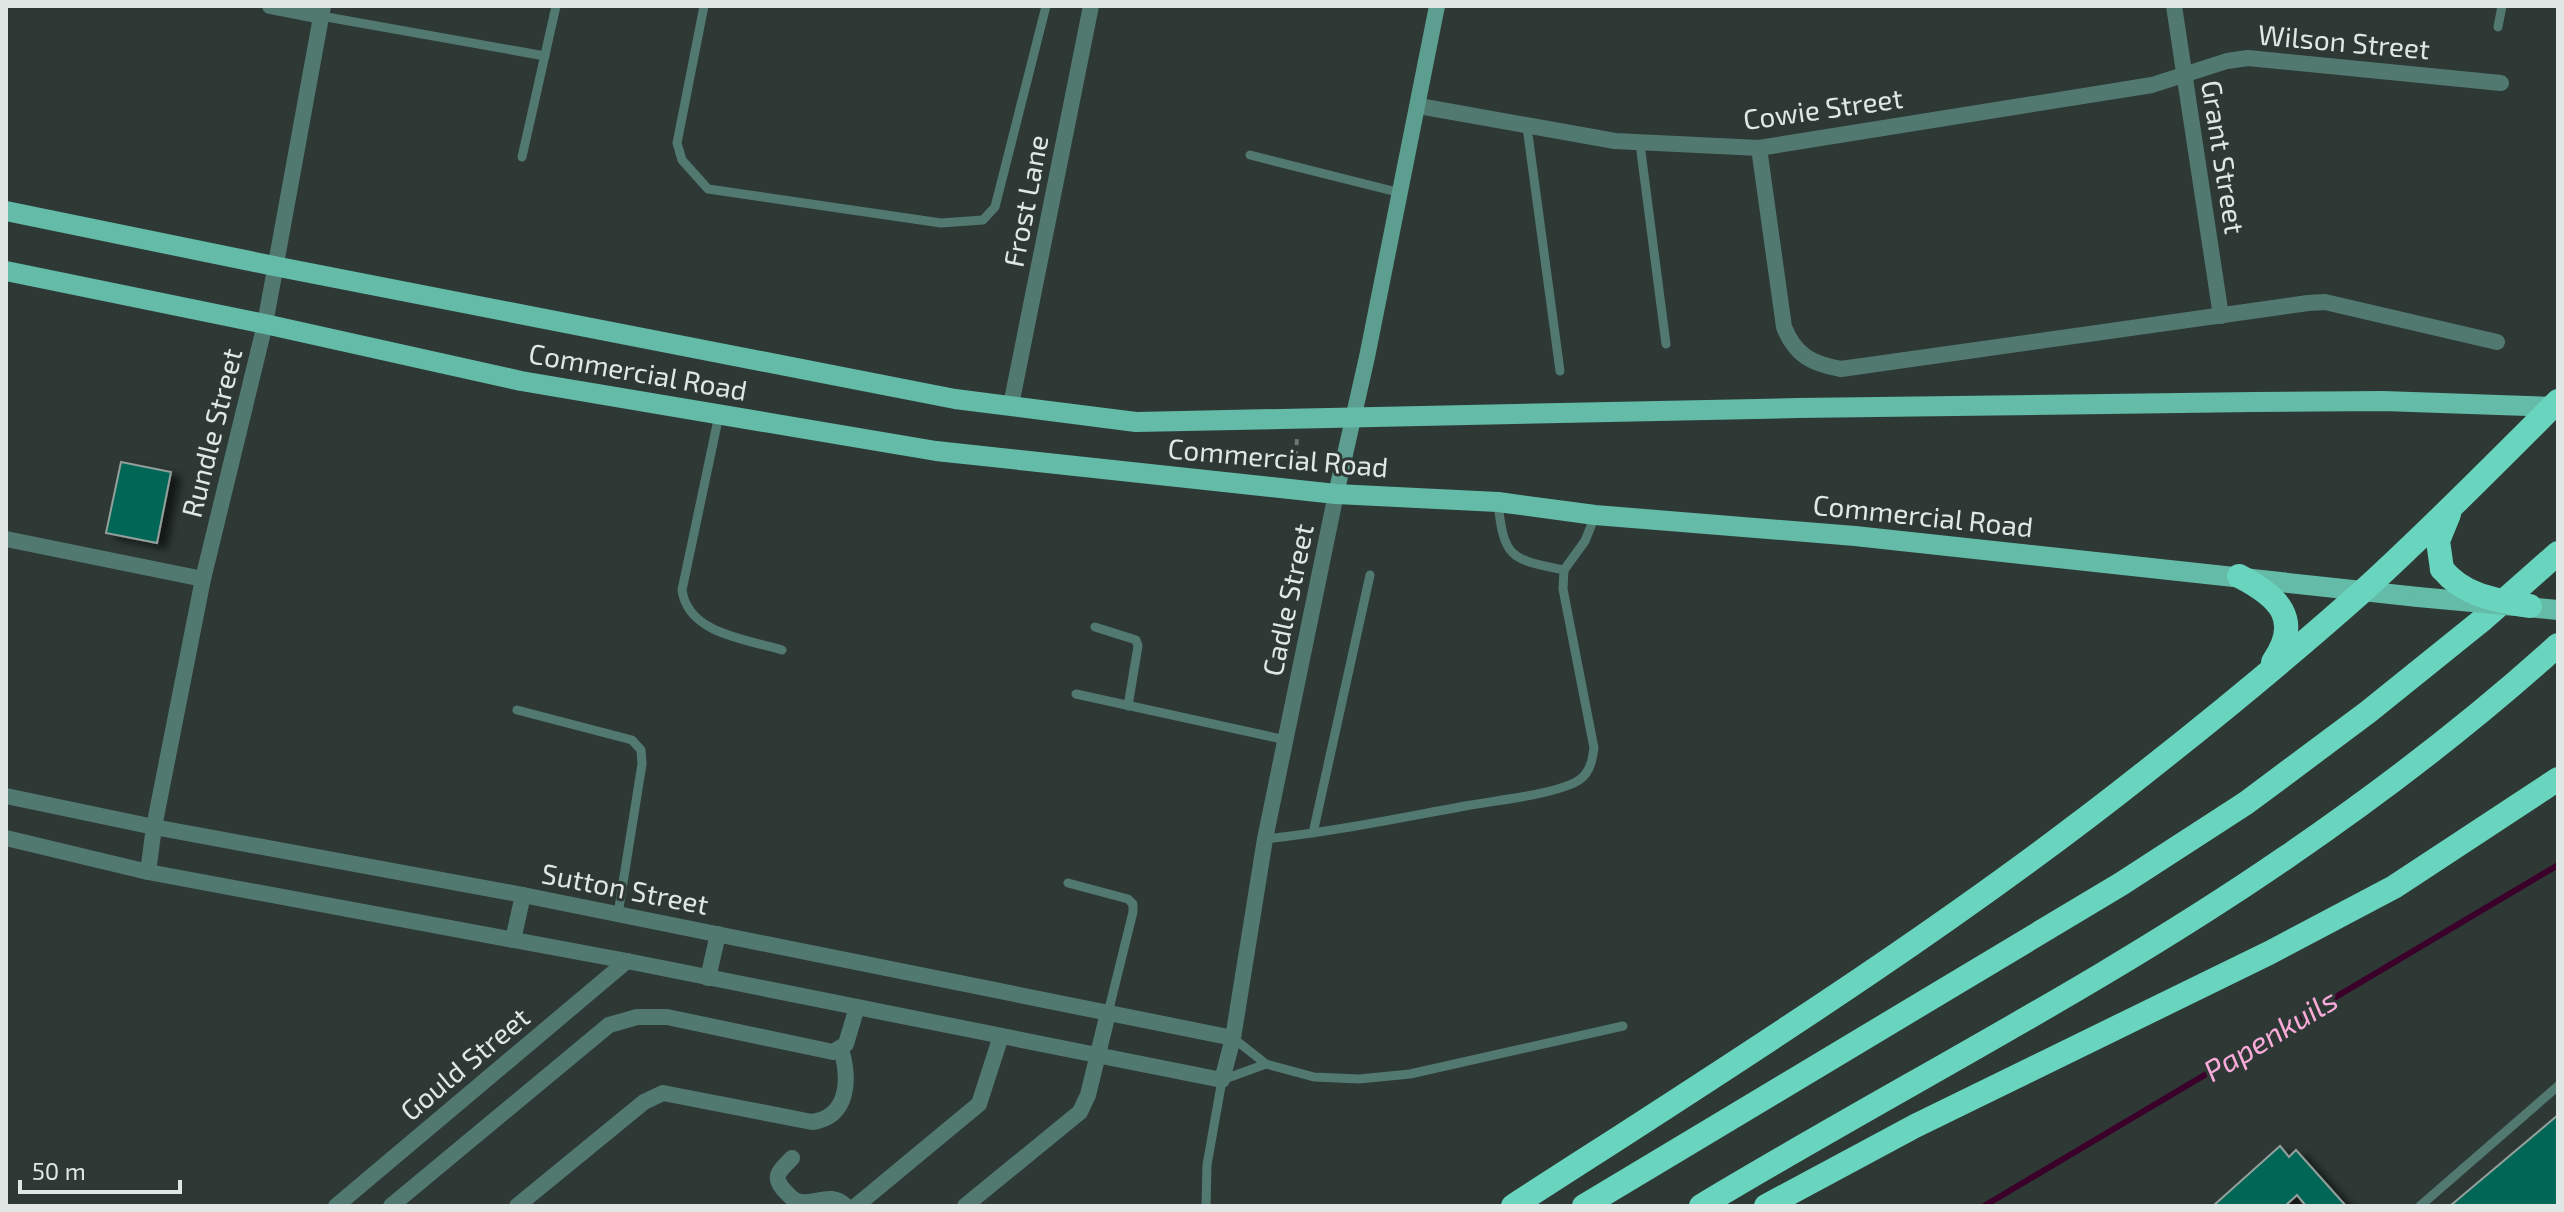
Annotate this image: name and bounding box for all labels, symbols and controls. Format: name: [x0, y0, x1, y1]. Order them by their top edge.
street label: Wilson Street: [2257, 17, 2431, 65]
street label: Grant Street: [2195, 78, 2253, 236]
street label: Cowie Street: [1741, 80, 1905, 136]
street label: Frost Lane: [996, 132, 1054, 270]
street label: Commercial Road: [526, 335, 750, 407]
street label: Rundle Street: [174, 345, 248, 521]
street label: Commercial Road: [1166, 430, 1390, 484]
street label: Commercial Road: [1811, 487, 2035, 543]
street label: Cadle Street: [1254, 521, 1320, 679]
street label: Sutton Street: [539, 855, 711, 921]
water label: Papenkuils: [2197, 980, 2343, 1088]
street label: Gould Street: [393, 999, 536, 1127]
scale bar: [20, 1144, 180, 1194]
text: 50 m: [32, 1156, 86, 1185]

